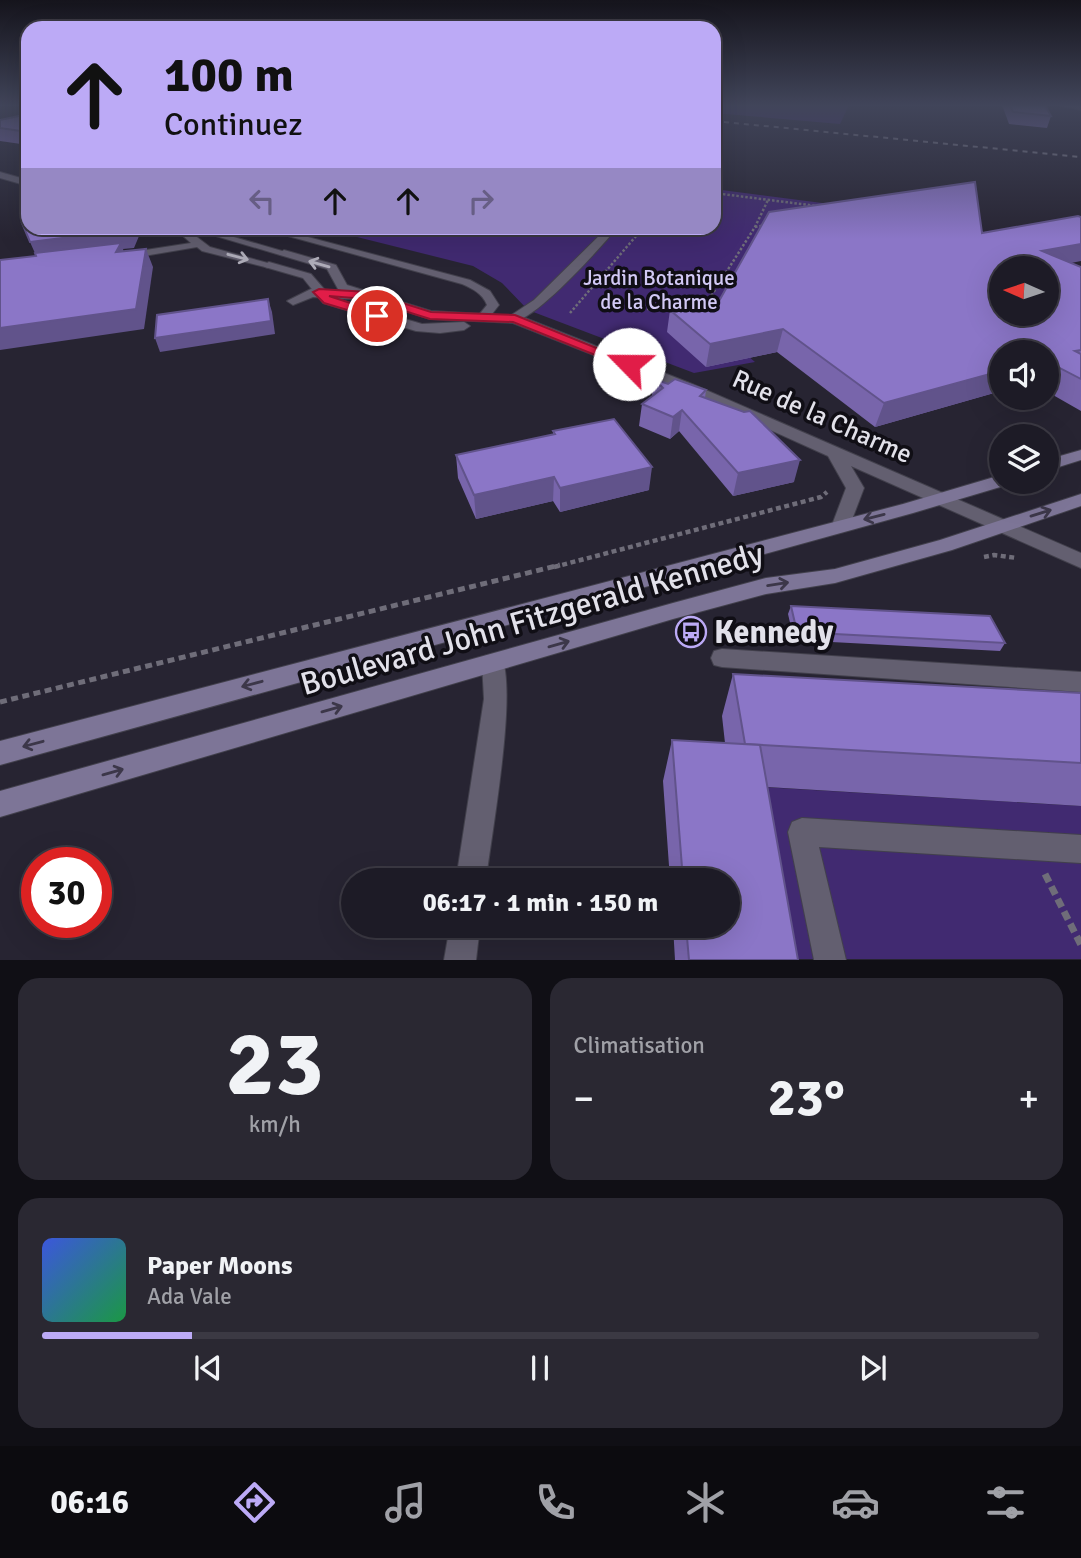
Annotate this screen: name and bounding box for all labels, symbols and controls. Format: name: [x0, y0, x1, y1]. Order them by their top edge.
text: 100 m: [164, 45, 294, 105]
icon: ahead: [49, 49, 140, 140]
text: Continuez: [164, 105, 303, 144]
icon: left: [243, 182, 281, 220]
icon: ahead: [316, 182, 354, 220]
icon: ahead: [389, 182, 427, 220]
icon: right: [462, 182, 500, 220]
one-way arrow: [226, 251, 248, 264]
one-way arrow: [308, 256, 330, 269]
north arrow: [989, 256, 1059, 326]
map controls: [989, 256, 1059, 494]
park label: Jardin Botanique de la Charme: [583, 265, 735, 315]
pin: [347, 286, 407, 346]
icon: arrive: [358, 297, 396, 335]
position arrow: [592, 327, 666, 401]
button: sound: [989, 340, 1059, 410]
street label: Rue de la Charme: [727, 363, 917, 471]
button: layers: [989, 424, 1059, 494]
one-way arrow: [1030, 506, 1052, 519]
one-way arrow: [863, 511, 886, 524]
street label: Boulevard John Fitzgerald Kennedy: [296, 534, 768, 704]
one-way arrow: [766, 577, 789, 590]
place label: Kennedy: [714, 613, 834, 652]
bus stop icon: Kennedy: [674, 615, 708, 649]
one-way arrow: [547, 637, 569, 650]
one-way arrow: [241, 678, 264, 691]
one-way arrow: [320, 702, 342, 715]
one-way arrow: [22, 738, 44, 751]
one-way arrow: [102, 764, 124, 777]
speed limit sign: 30: [21, 847, 112, 938]
text: 06:17 · 1 min · 150 m: [423, 887, 658, 919]
text: 23: [226, 1008, 324, 1121]
text: Climatisation: [574, 1031, 705, 1060]
text: 23°: [768, 1066, 845, 1130]
text: −: [574, 1075, 594, 1122]
text: +: [1018, 1075, 1039, 1122]
text: km/h: [249, 1110, 301, 1139]
text: Paper Moons: [147, 1250, 293, 1282]
text: Ada Vale: [147, 1282, 232, 1311]
icon: previous: [189, 1349, 227, 1387]
icon: pause: [521, 1349, 559, 1387]
icon: next: [854, 1349, 892, 1387]
icon: directions: [230, 1478, 279, 1527]
icon: music: [381, 1478, 430, 1527]
icon: phone: [531, 1478, 580, 1527]
icon: climate: [681, 1478, 730, 1527]
icon: car: [831, 1478, 880, 1527]
icon: filters: [981, 1478, 1030, 1527]
text: 06:16: [51, 1483, 129, 1522]

